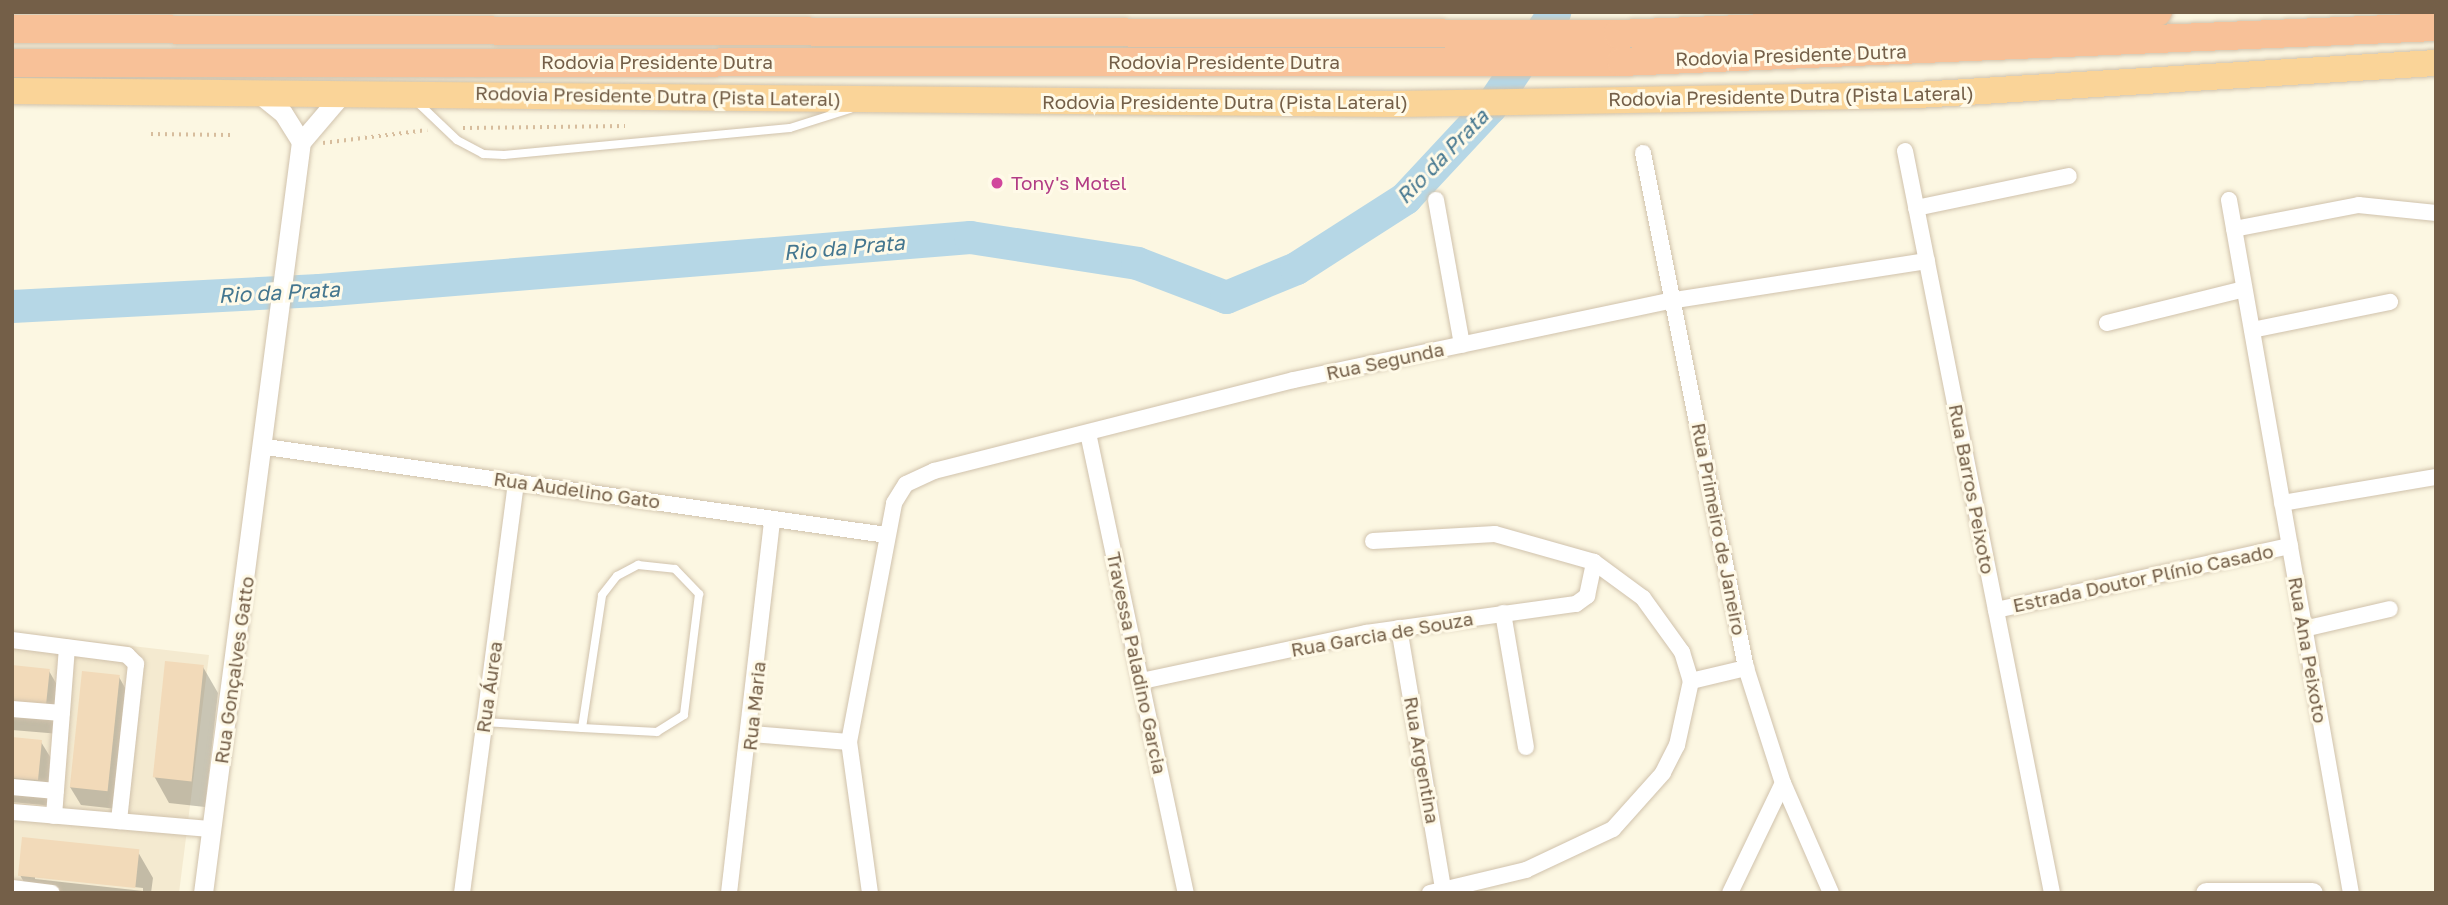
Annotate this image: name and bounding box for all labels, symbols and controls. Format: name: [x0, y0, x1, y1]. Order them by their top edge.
street label: Rodovia Presidente Dutra: [1675, 40, 1907, 70]
street label: Rodovia Presidente Dutra: [541, 51, 773, 73]
street label: Rodovia Presidente Dutra: [1108, 51, 1340, 73]
street label: Rodovia Presidente Dutra (Pista Lateral): [475, 81, 841, 111]
street label: Rodovia Presidente Dutra (Pista Lateral): [1608, 81, 1974, 111]
street label: Rodovia Presidente Dutra (Pista Lateral): [1042, 91, 1408, 113]
water label: Rio da Prata: [1391, 104, 1493, 208]
place label: Tony's Motel: [1011, 172, 1127, 194]
marker: Tony's Motel: [989, 175, 1005, 191]
water label: Rio da Prata: [782, 229, 906, 265]
water label: Rio da Prata: [218, 276, 340, 308]
street label: Rua Segunda: [1324, 337, 1446, 385]
street label: Rua Barros Peixoto: [1944, 402, 2000, 576]
street label: Rua Primeiro de Janeiro: [1687, 421, 1751, 637]
street label: Rua Audelino Gato: [492, 467, 662, 513]
street label: Estrada Doutor Plínio Casado: [2011, 539, 2275, 617]
street label: Travessa Paladino Garcia: [1102, 550, 1172, 776]
street label: Rua Gonçalves Gatto: [210, 575, 258, 765]
street label: Rua Ana Peixoto: [2284, 575, 2332, 725]
street label: Rua Garcia de Souza: [1289, 607, 1475, 661]
street label: Rua Áurea: [471, 640, 507, 734]
street label: Rua Maria: [738, 660, 770, 752]
street label: Rua Argentina: [1400, 695, 1444, 825]

